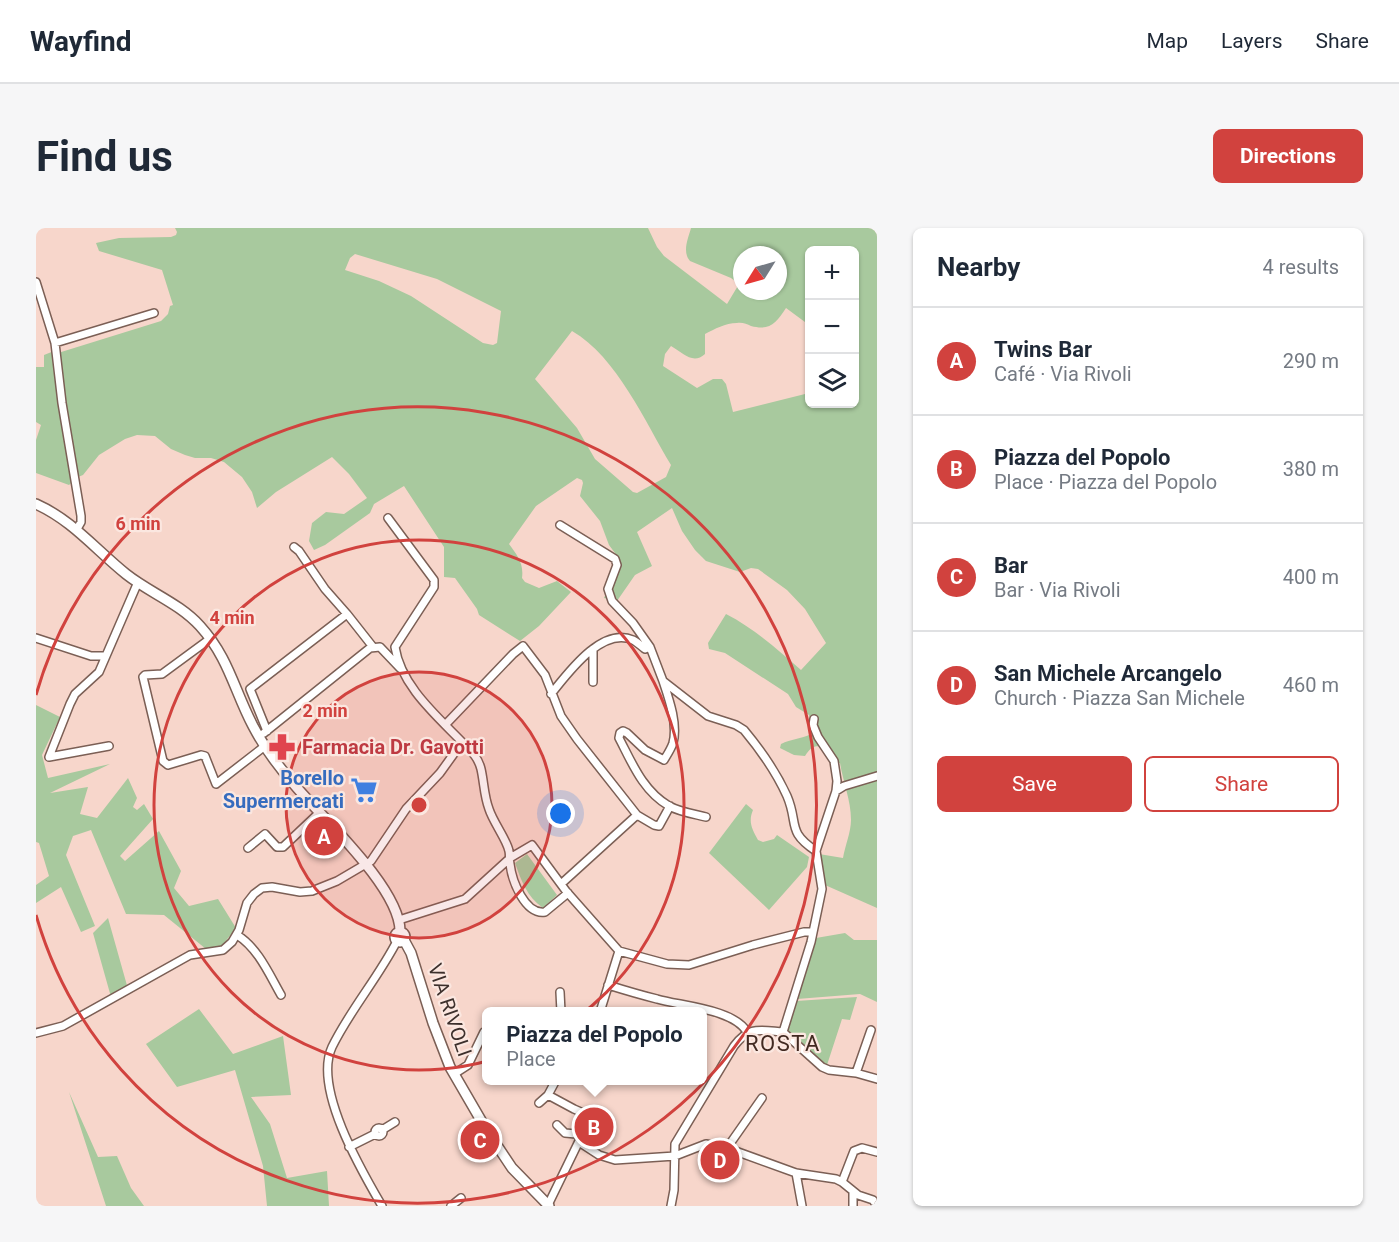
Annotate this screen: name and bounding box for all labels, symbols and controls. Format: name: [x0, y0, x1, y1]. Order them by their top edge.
text: Wayfind: [30, 25, 131, 58]
text: Map: [1146, 29, 1188, 53]
text: Layers: [1221, 29, 1282, 53]
text: Share: [1315, 29, 1369, 53]
button: Directions: [1213, 129, 1363, 183]
text: Find us: [36, 132, 173, 181]
north arrow: [733, 246, 787, 300]
map controls: [805, 246, 859, 408]
button: +: [805, 246, 859, 300]
text: Nearby: [937, 252, 1020, 282]
text: 4 results: [1263, 255, 1339, 279]
button: −: [805, 300, 859, 354]
text: Twins Bar: [994, 337, 1092, 362]
text: A: [950, 349, 963, 373]
text: 290 m: [1283, 349, 1339, 373]
button: layers: [805, 354, 859, 408]
text: Café · Via Rivoli: [994, 362, 1132, 386]
text: Piazza del Popolo: [994, 445, 1170, 470]
text: B: [950, 457, 963, 481]
text: 380 m: [1283, 457, 1339, 481]
text: Place · Piazza del Popolo: [994, 470, 1217, 494]
text: 6 min: [115, 513, 161, 534]
text: Bar: [994, 553, 1028, 578]
text: C: [950, 565, 963, 589]
text: 400 m: [1283, 565, 1339, 589]
text: Bar · Via Rivoli: [994, 578, 1121, 602]
text: 4 min: [209, 607, 255, 628]
text: San Michele Arcangelo: [994, 661, 1222, 686]
text: D: [950, 673, 963, 697]
text: 460 m: [1283, 673, 1339, 697]
text: Church · Piazza San Michele: [994, 686, 1245, 710]
text: 2 min: [302, 700, 348, 721]
pharmacy icon: Farmacia Dr. Gavotti: [267, 732, 297, 762]
place label: Farmacia Dr. Gavotti: [302, 735, 484, 759]
button: Save: [937, 756, 1132, 812]
button: Share: [1144, 756, 1339, 812]
place label: Borello Supermercati: [223, 766, 344, 813]
supermarket icon: Borello Supermercati: [349, 775, 379, 805]
centre of rings: [409, 795, 429, 815]
your location: [546, 799, 575, 828]
pin: A: [304, 814, 344, 858]
street label: VIA RIVOLI: [423, 960, 477, 1060]
popup: [482, 1007, 707, 1085]
text: Piazza del Popolo: [506, 1022, 683, 1047]
district label: ROSTA: [745, 1031, 821, 1056]
text: Place: [506, 1047, 556, 1071]
pin: B: [574, 1104, 614, 1150]
pin: C: [460, 1118, 500, 1162]
pin: D: [700, 1138, 740, 1182]

